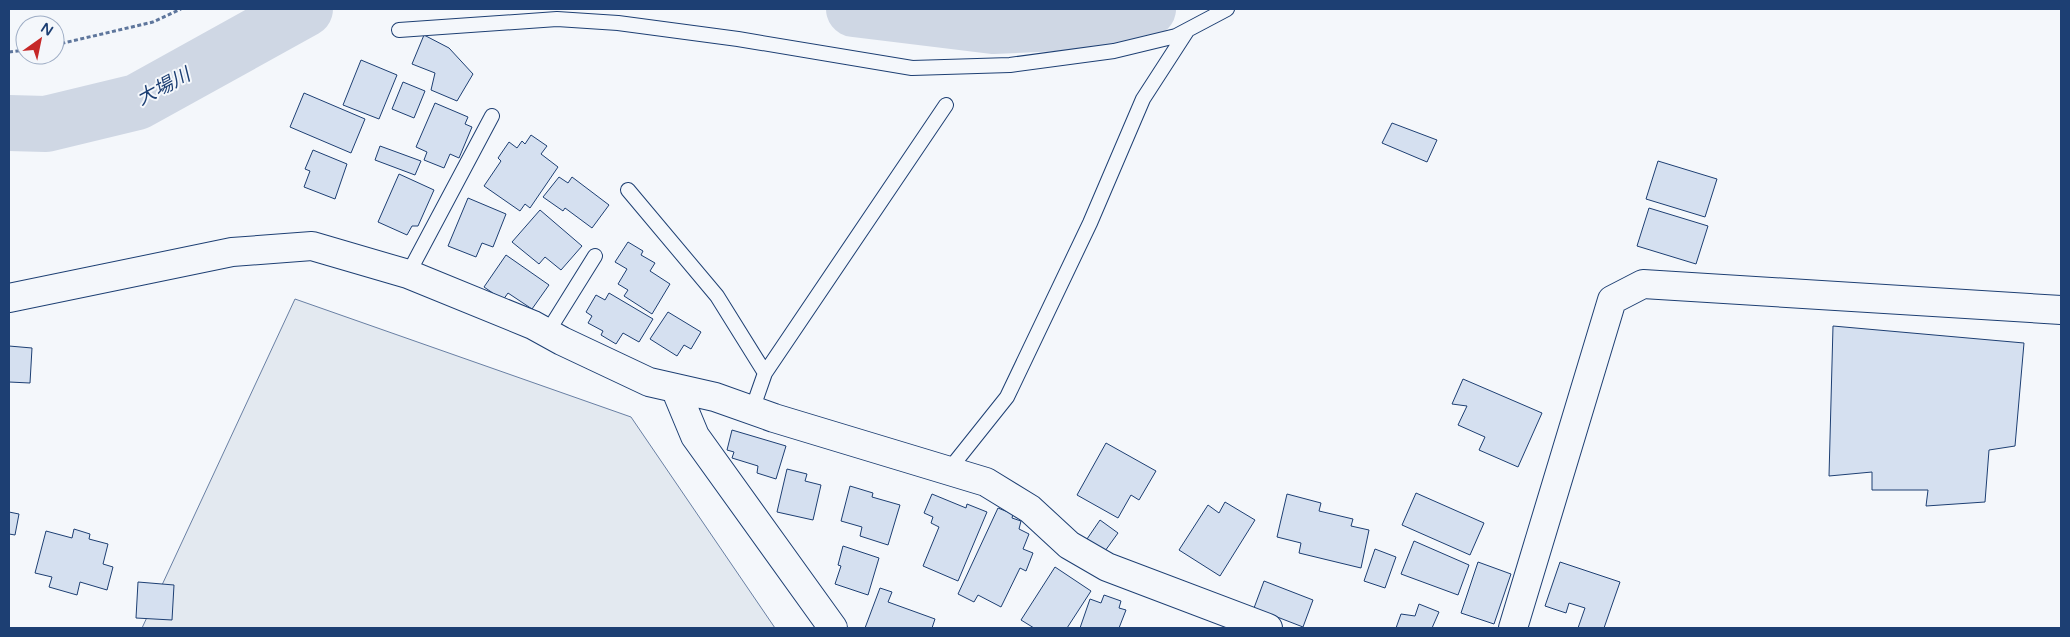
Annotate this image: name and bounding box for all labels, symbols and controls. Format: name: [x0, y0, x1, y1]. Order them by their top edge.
north arrow: [15, 15, 65, 65]
text: N: [37, 19, 56, 40]
water label: 大場川: [133, 63, 196, 110]

